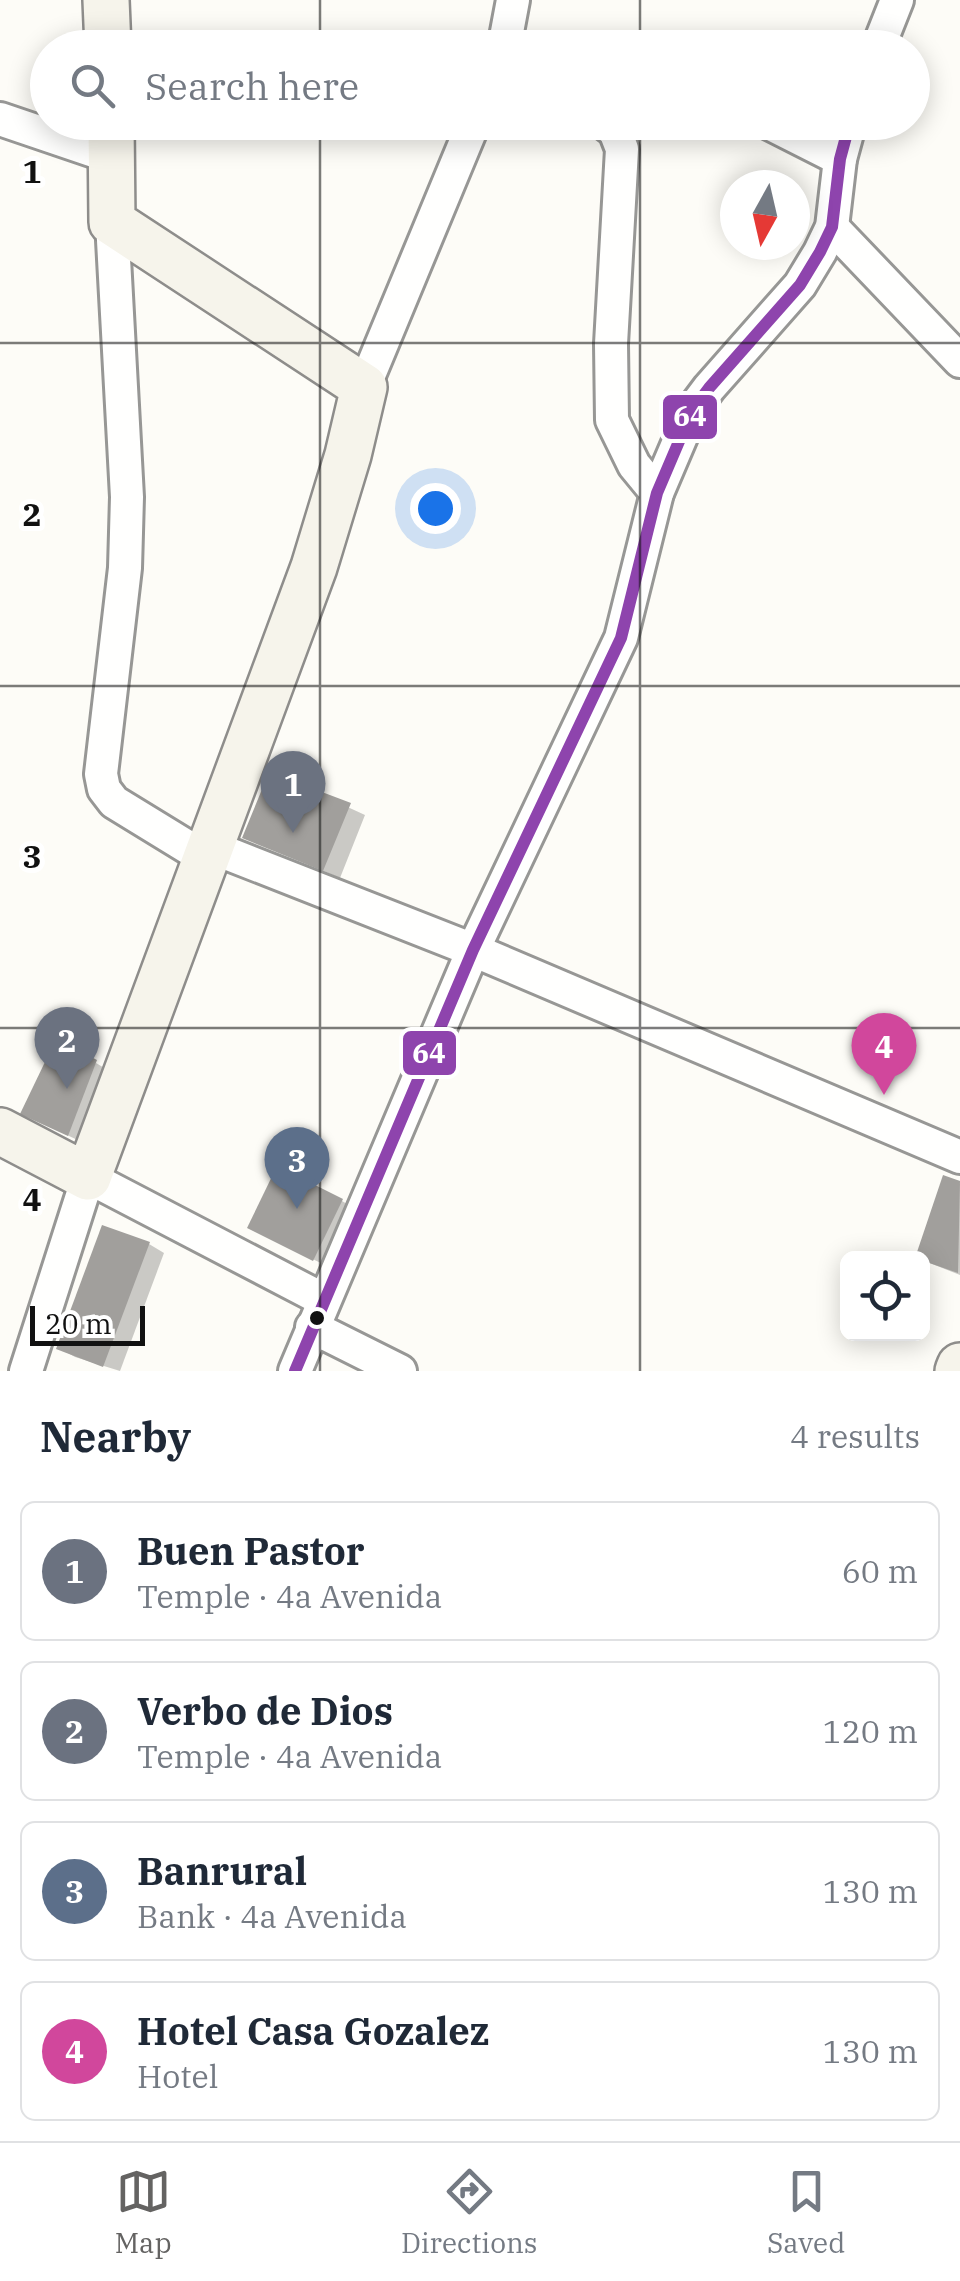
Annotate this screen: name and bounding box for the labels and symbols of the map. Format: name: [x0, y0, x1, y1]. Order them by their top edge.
text: 1: [22, 150, 42, 192]
north arrow: [720, 170, 810, 260]
line badge: 64: [661, 393, 719, 441]
text: 64: [673, 397, 707, 434]
your location: [410, 483, 461, 534]
text: 2: [22, 493, 42, 535]
pin: 1: [260, 750, 326, 833]
text: 3: [22, 835, 42, 877]
pin: 2: [34, 1006, 100, 1089]
pin: 4: [852, 1012, 916, 1095]
line badge: 64: [401, 1029, 458, 1077]
text: 64: [412, 1034, 446, 1071]
pin: 3: [264, 1126, 330, 1209]
text: 4: [22, 1178, 42, 1220]
scale bar: [30, 1301, 145, 1346]
unlabelled marker: [307, 1308, 327, 1328]

